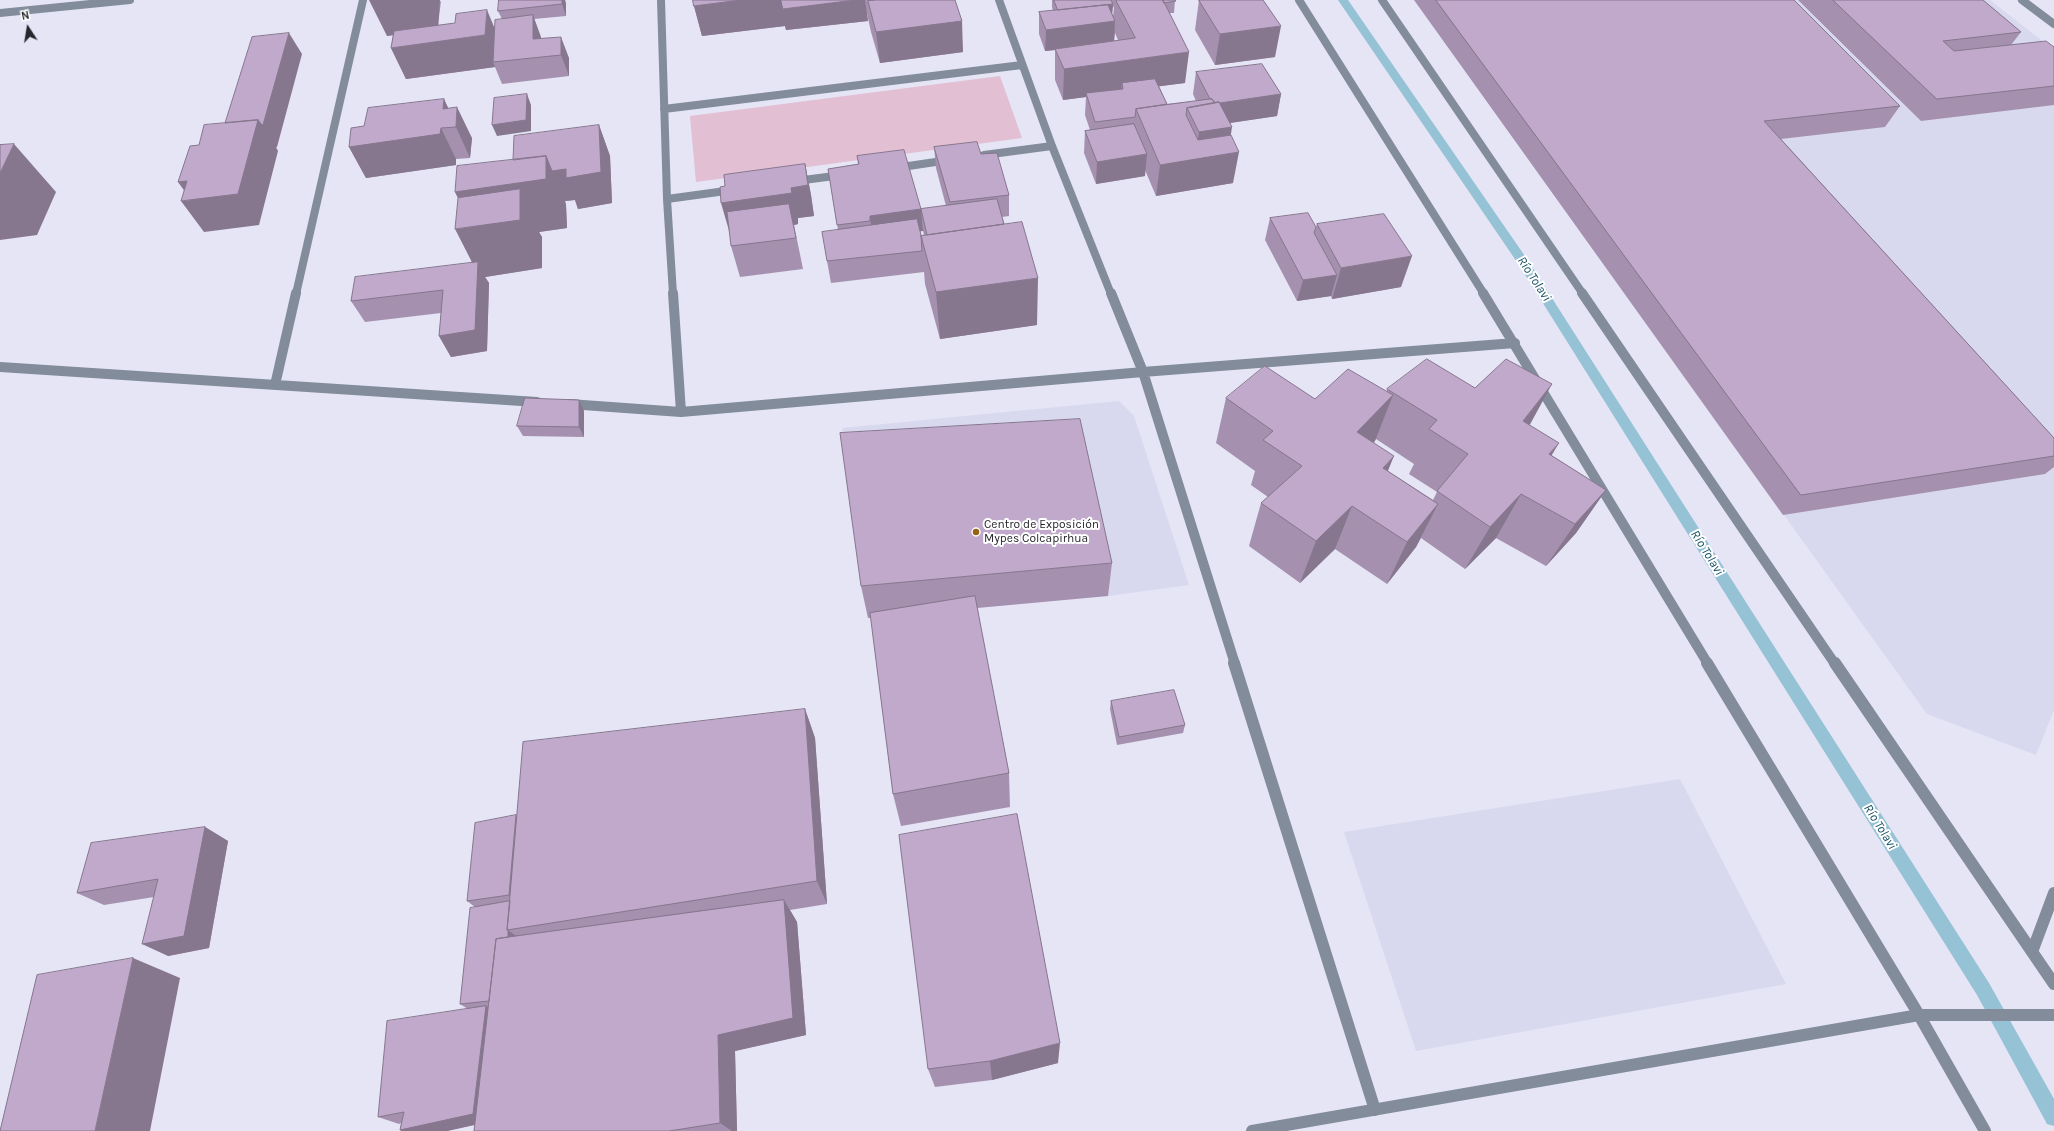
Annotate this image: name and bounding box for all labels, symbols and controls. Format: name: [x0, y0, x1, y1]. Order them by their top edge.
north arrow: [8, 8, 48, 48]
text: N: [20, 9, 31, 23]
water label: Río Tolavi: [1514, 254, 1554, 304]
place label: Centro de Exposición Mypes Colcapirhua: [984, 518, 1099, 546]
marker: Centro de Exposición Mypes Colcapirhua: [971, 527, 981, 537]
water label: Río Tolavi: [1687, 528, 1727, 578]
water label: Río Tolavi: [1860, 802, 1900, 852]

